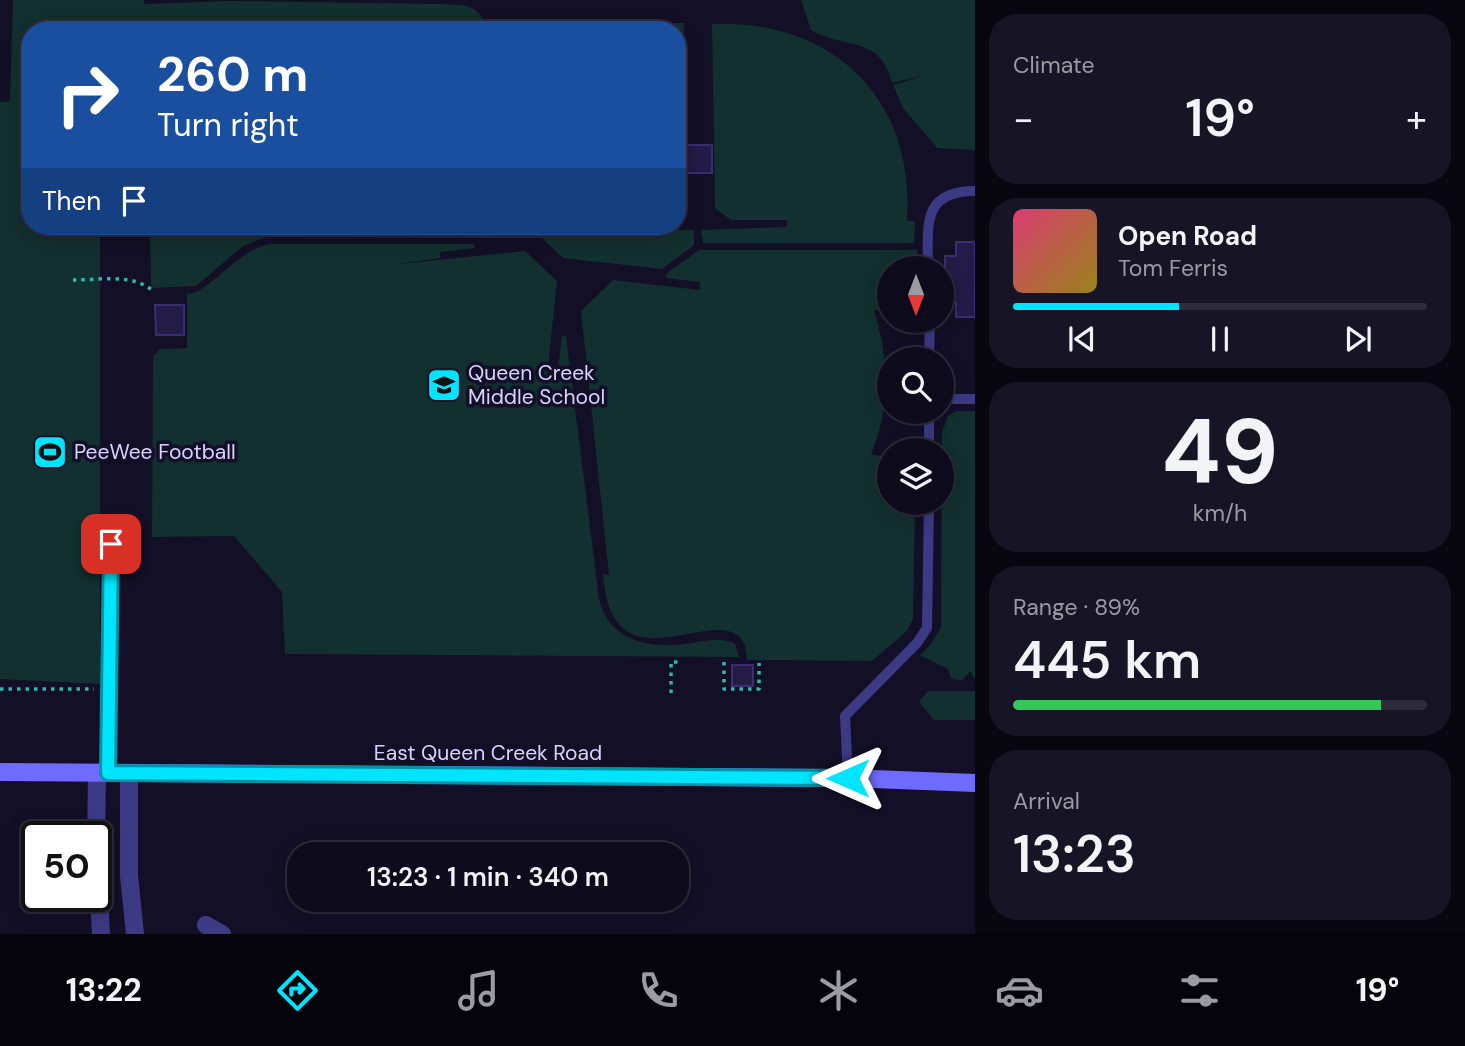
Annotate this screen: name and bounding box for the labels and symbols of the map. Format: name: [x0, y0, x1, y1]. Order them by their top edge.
north arrow: [877, 256, 954, 332]
place label: Queen Creek Middle School: [468, 359, 605, 411]
school or university icon: Queen Creek Middle School: [425, 366, 463, 404]
sports icon: PeeWee Football: [31, 433, 69, 471]
place label: PeeWee Football: [74, 438, 236, 466]
pin: [81, 514, 141, 574]
street label: East Queen Creek Road: [374, 739, 602, 767]
position arrow: [811, 741, 885, 815]
speed limit sign: 50: [21, 821, 112, 912]

